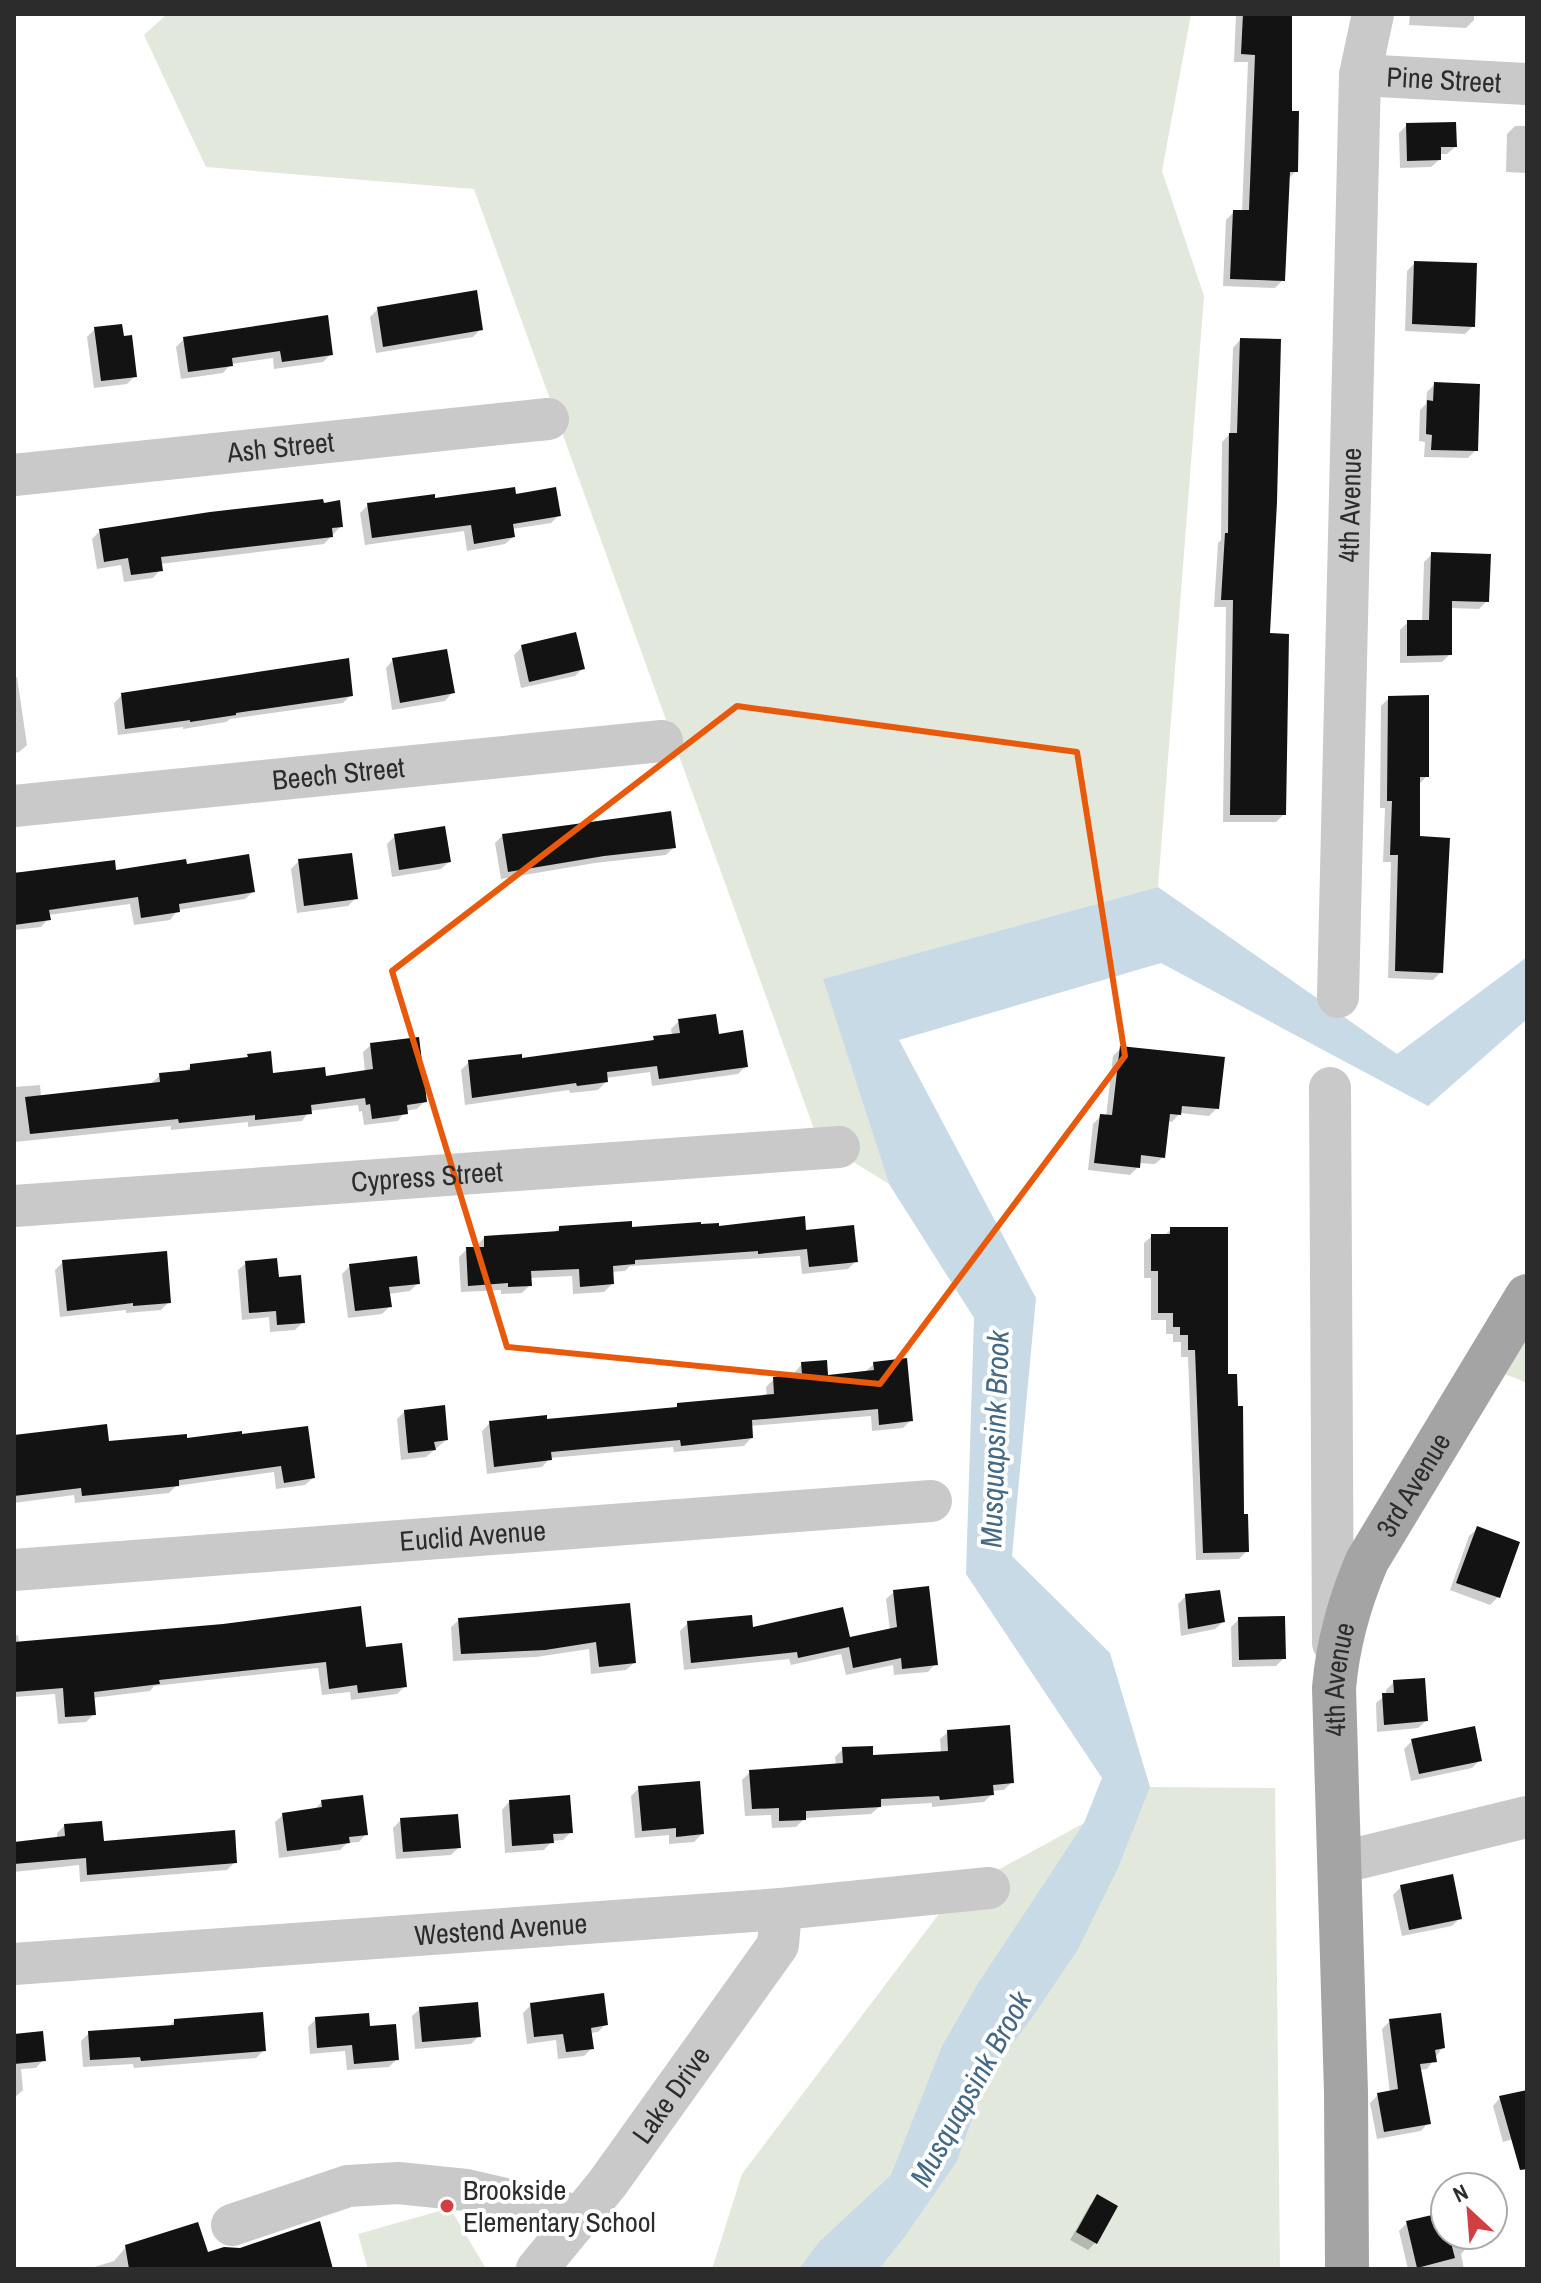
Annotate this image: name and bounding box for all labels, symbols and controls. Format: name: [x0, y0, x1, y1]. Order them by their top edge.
street label: Pine Street: [1385, 57, 1502, 102]
street label: Ash Street: [224, 423, 336, 472]
street label: 4th Avenue: [1329, 447, 1370, 563]
street label: Beech Street: [270, 748, 406, 799]
street label: Cypress Street: [350, 1152, 504, 1201]
water label: Musquapsink Brook: [970, 1328, 1018, 1548]
street label: 3rd Avenue: [1367, 1425, 1459, 1544]
street label: Euclid Avenue: [398, 1511, 547, 1560]
street label: 4th Avenue: [1315, 1618, 1364, 1737]
street label: Westend Avenue: [413, 1904, 588, 1954]
water label: Musquapsink Brook: [900, 1982, 1041, 2193]
street label: Lake Drive: [623, 2038, 719, 2151]
place label: Brookside Elementary School: [463, 2171, 656, 2241]
north arrow: [1429, 2171, 1509, 2251]
text: N: [1448, 2177, 1473, 2209]
marker: Brookside Elementary School: [438, 2197, 456, 2215]

